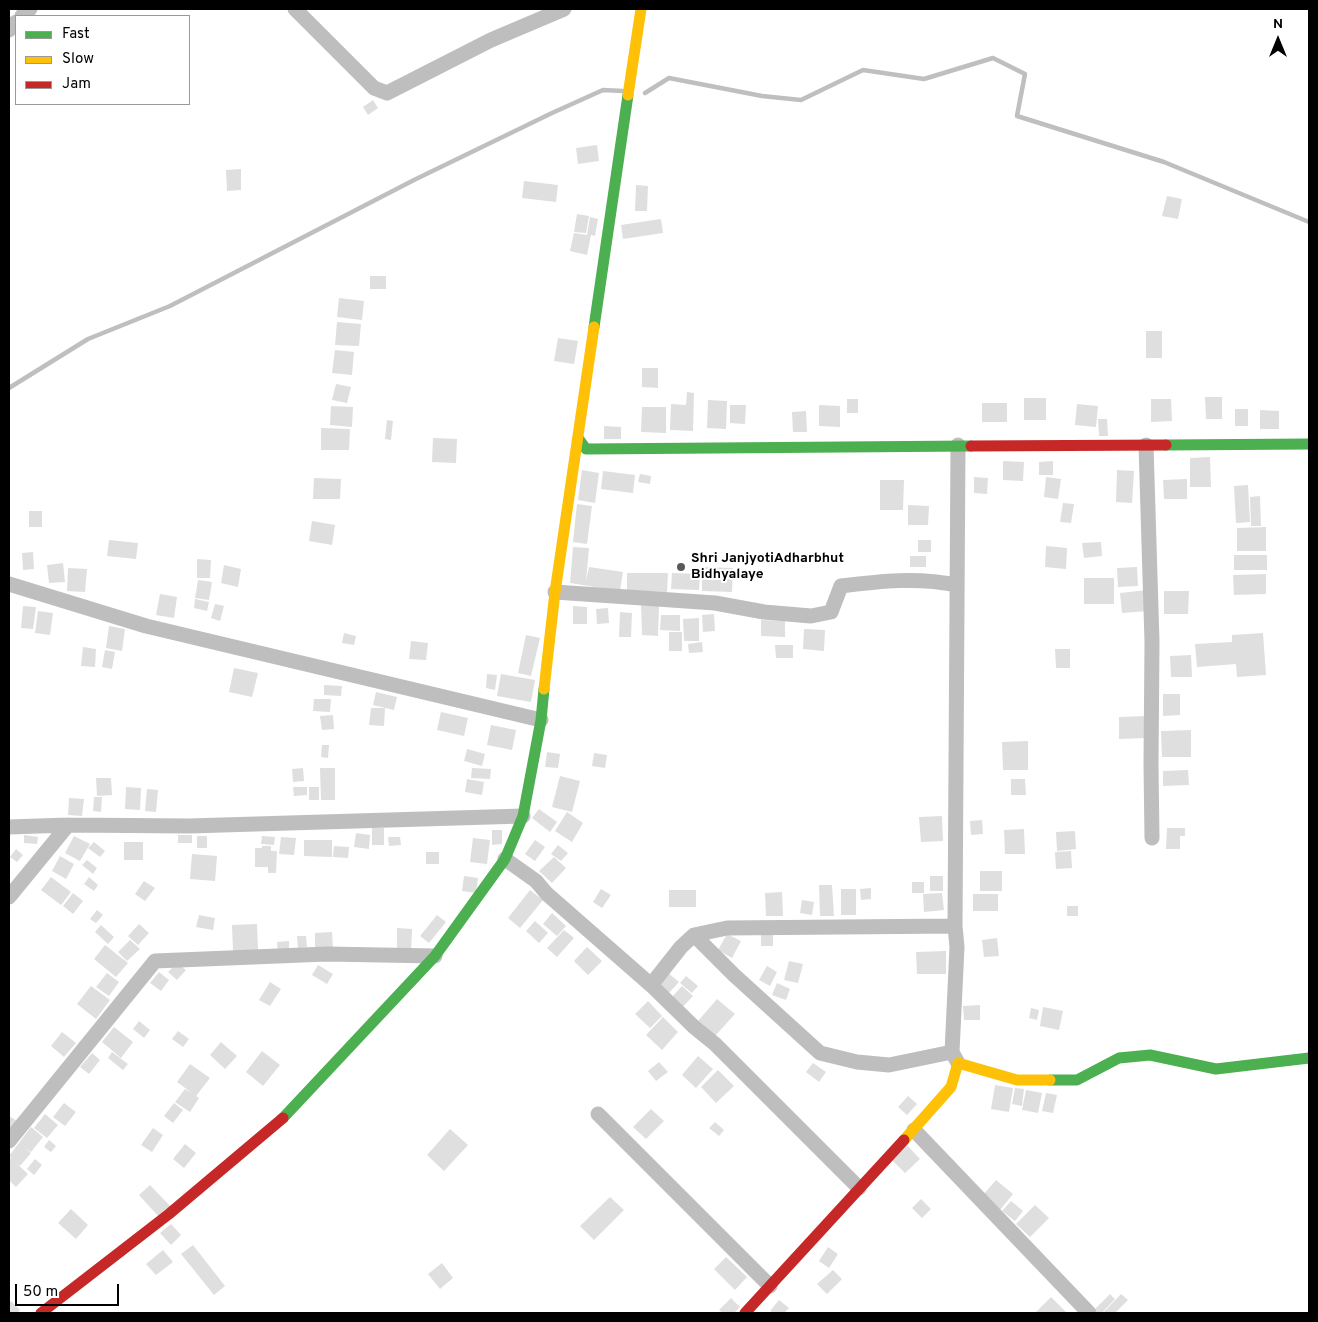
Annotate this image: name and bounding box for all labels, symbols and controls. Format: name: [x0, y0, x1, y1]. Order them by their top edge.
legend: [15, 15, 190, 105]
north arrow: [1253, 15, 1303, 65]
text: N: [1273, 16, 1283, 33]
text: Fast: [62, 25, 90, 44]
text: Slow: [62, 50, 94, 69]
text: Jam: [62, 75, 91, 94]
place label: Shri JanjyotiAdharbhut Bidhyalaye: [691, 551, 844, 584]
marker: Shri JanjyotiAdharbhut Bidhyalaye: [675, 561, 687, 573]
scale bar: [18, 1274, 121, 1306]
text: 50 m: [23, 1283, 58, 1302]

